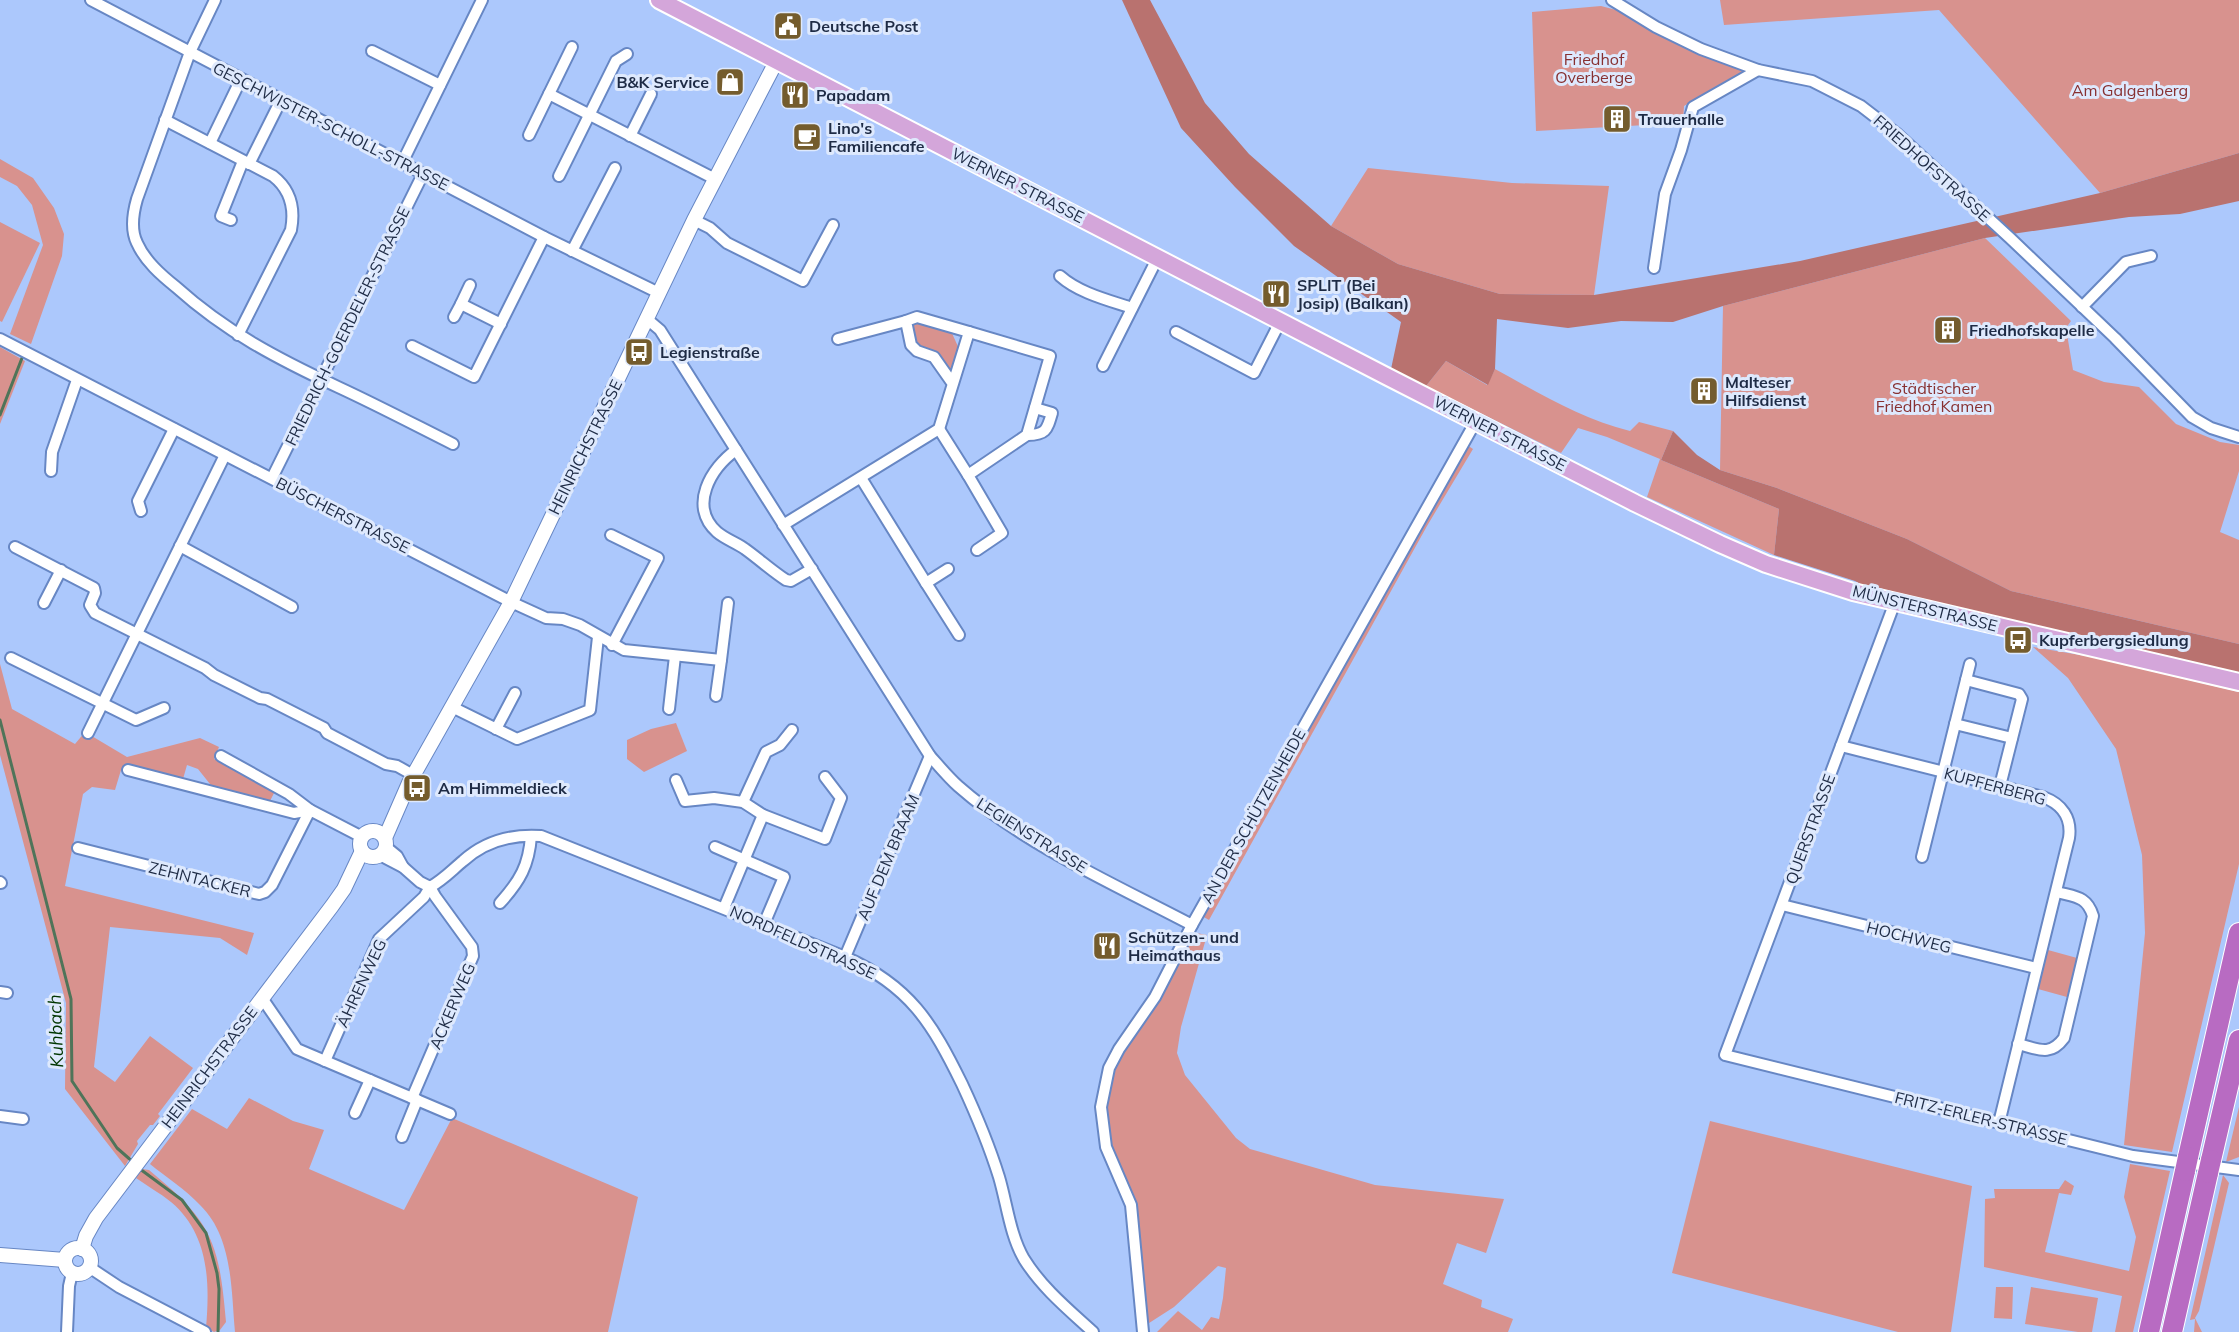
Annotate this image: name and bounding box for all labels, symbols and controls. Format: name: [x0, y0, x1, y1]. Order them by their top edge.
public building icon: Deutsche Post: [772, 10, 804, 42]
place label: Deutsche Post: [809, 16, 918, 36]
park label: Friedhof Overberge: [1555, 49, 1633, 87]
street label: GESCHWISTER-SCHOLL-STRASSE: [210, 58, 452, 194]
shop icon: B&K Service: [714, 66, 746, 98]
place label: B&K Service: [617, 72, 709, 92]
restaurant icon: Papadam: [779, 79, 811, 111]
park label: Am Galgenberg: [2072, 80, 2188, 100]
place label: Papadam: [816, 85, 890, 105]
building icon: Trauerhalle: [1601, 103, 1633, 135]
place label: Trauerhalle: [1638, 109, 1724, 129]
street label: FRIEDHOFSTRASSE: [1870, 110, 1994, 226]
place label: Lino's Familiencafe: [828, 118, 925, 156]
cafe icon: Lino's Familiencafe: [791, 121, 823, 153]
street label: WERNER STRASSE: [948, 143, 1088, 227]
street label: FRIEDRICH-GOERDELER-STRASSE: [280, 203, 414, 449]
place label: SPLIT (Bei Josip) (Balkan): [1297, 275, 1409, 313]
restaurant icon: SPLIT (Bei Josip) (Balkan): [1260, 278, 1292, 310]
building icon: Friedhofskapelle: [1932, 314, 1964, 346]
place label: Friedhofskapelle: [1969, 320, 2095, 340]
bus stop icon: Legienstraße: [623, 336, 655, 368]
place label: Legienstraße: [660, 342, 760, 362]
place label: Malteser Hilfsdienst: [1725, 372, 1806, 410]
building icon: Malteser Hilfsdienst: [1688, 375, 1720, 407]
street label: HEINRICHSTRASSE: [544, 376, 626, 518]
park label: Städtischer Friedhof Kamen: [1876, 378, 1992, 416]
street label: WERNER STRASSE: [1430, 391, 1570, 475]
street label: BÜSCHERSTRASSE: [273, 473, 413, 557]
street label: MÜNSTERSTRASSE: [1851, 580, 1999, 636]
bus stop icon: Kupferbergsiedlung: [2002, 624, 2034, 656]
place label: Kupferbergsiedlung: [2039, 630, 2189, 650]
street label: AN DER SCHÜTZENHEIDE: [1196, 725, 1310, 907]
street label: KUPFERBERG: [1942, 763, 2048, 809]
street label: QUERSTRASSE: [1781, 771, 1839, 887]
bus stop icon: Am Himmeldieck: [401, 772, 433, 804]
place label: Am Himmeldieck: [438, 778, 568, 798]
street label: AUF DEM BRAAM: [852, 791, 924, 923]
street label: LEGIENSTRASSE: [973, 793, 1091, 877]
street label: ZEHNTACKER: [147, 857, 253, 901]
street label: NORDFELDSTRASSE: [727, 901, 879, 983]
street label: HOCHWEG: [1865, 917, 1953, 957]
place label: Schützen- und Heimathaus: [1128, 927, 1239, 965]
restaurant icon: Schützen- und Heimathaus: [1091, 930, 1123, 962]
street label: ÄHRENWEG: [332, 936, 390, 1030]
street label: ACKERWEG: [425, 960, 479, 1052]
water label: Kuhbach: [43, 994, 68, 1068]
street label: HEINRICHSTRASSE: [157, 1002, 261, 1132]
street label: FRITZ-ERLER-STRASSE: [1893, 1087, 2069, 1149]

